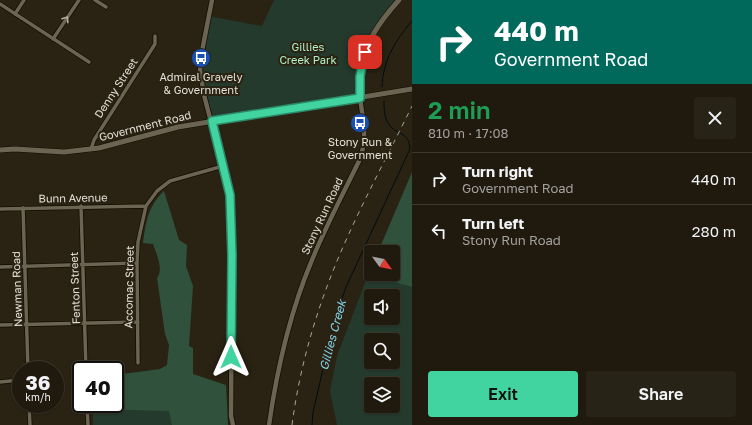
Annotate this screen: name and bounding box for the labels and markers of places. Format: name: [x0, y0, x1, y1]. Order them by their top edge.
pin: [348, 35, 382, 69]
bus stop icon: Admiral Gravely & Government: [190, 47, 212, 69]
place label: Admiral Gravely & Government: [159, 70, 243, 96]
bus stop icon: Stony Run & Government: [349, 112, 371, 134]
place label: Stony Run & Government: [328, 135, 393, 161]

